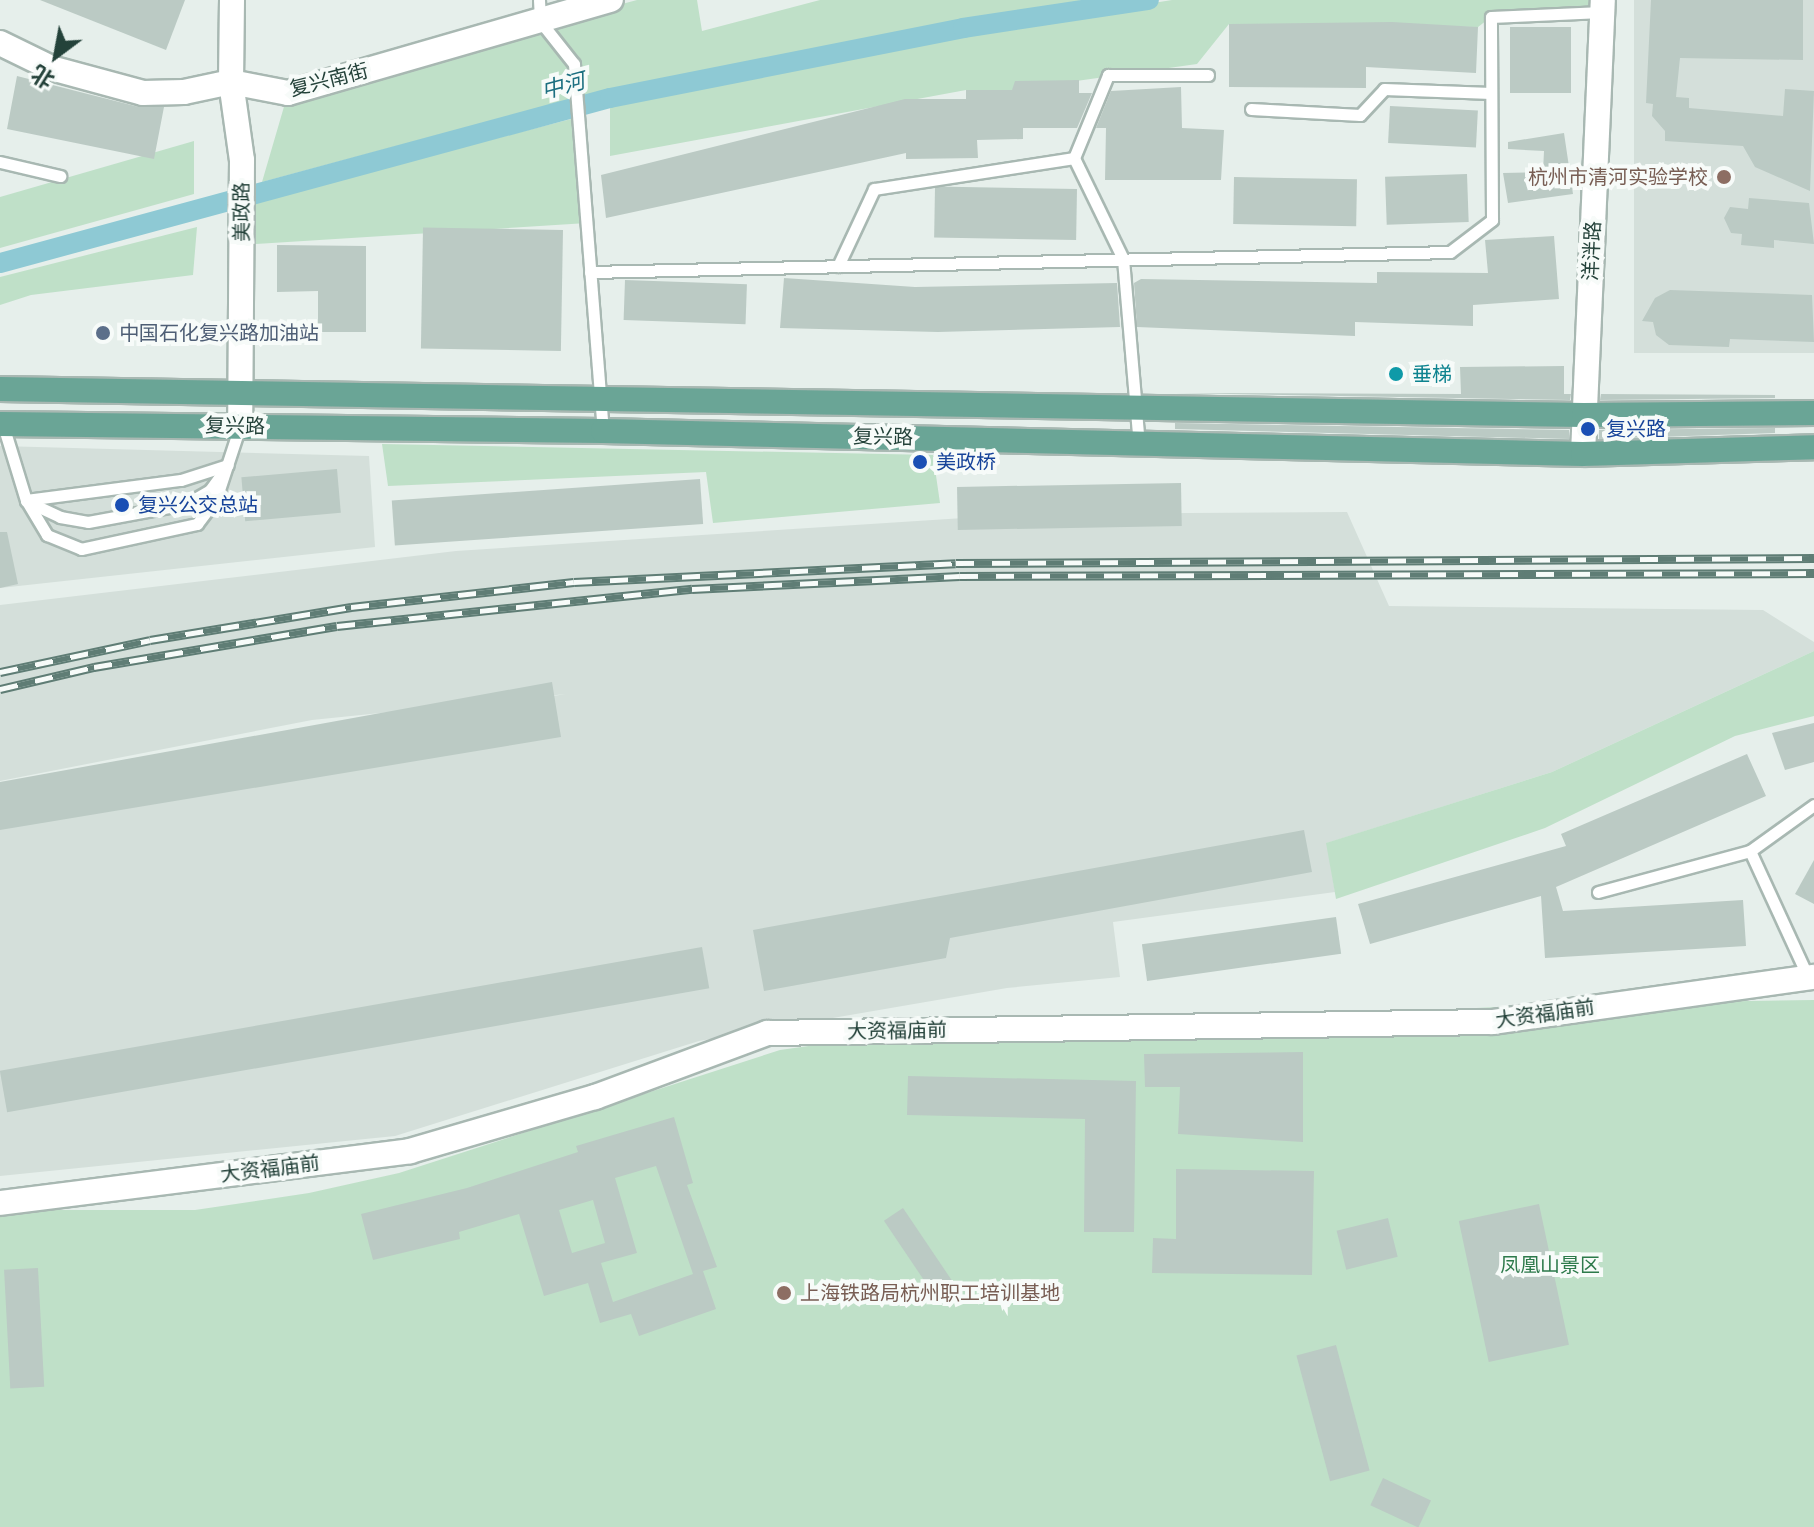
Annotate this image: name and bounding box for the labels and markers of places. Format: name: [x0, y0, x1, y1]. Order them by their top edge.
place label: 杭州市清河实验学校: [1528, 165, 1708, 189]
marker: 杭州市清河实验学校: [1715, 168, 1733, 186]
place label: 中国石化复兴路加油站: [119, 321, 319, 345]
marker: 中国石化复兴路加油站: [94, 324, 112, 342]
place label: 垂梯: [1412, 362, 1452, 386]
marker: 垂梯: [1387, 365, 1405, 383]
place label: 复兴路: [1606, 417, 1666, 441]
marker: 复兴路: [1577, 418, 1599, 440]
place label: 美政桥: [936, 450, 996, 474]
marker: 美政桥: [911, 453, 929, 471]
place label: 复兴公交总站: [138, 493, 258, 517]
marker: 复兴公交总站: [113, 496, 131, 514]
place label: 上海铁路局杭州职工培训基地: [800, 1281, 1060, 1305]
marker: 上海铁路局杭州职工培训基地: [775, 1284, 793, 1302]

